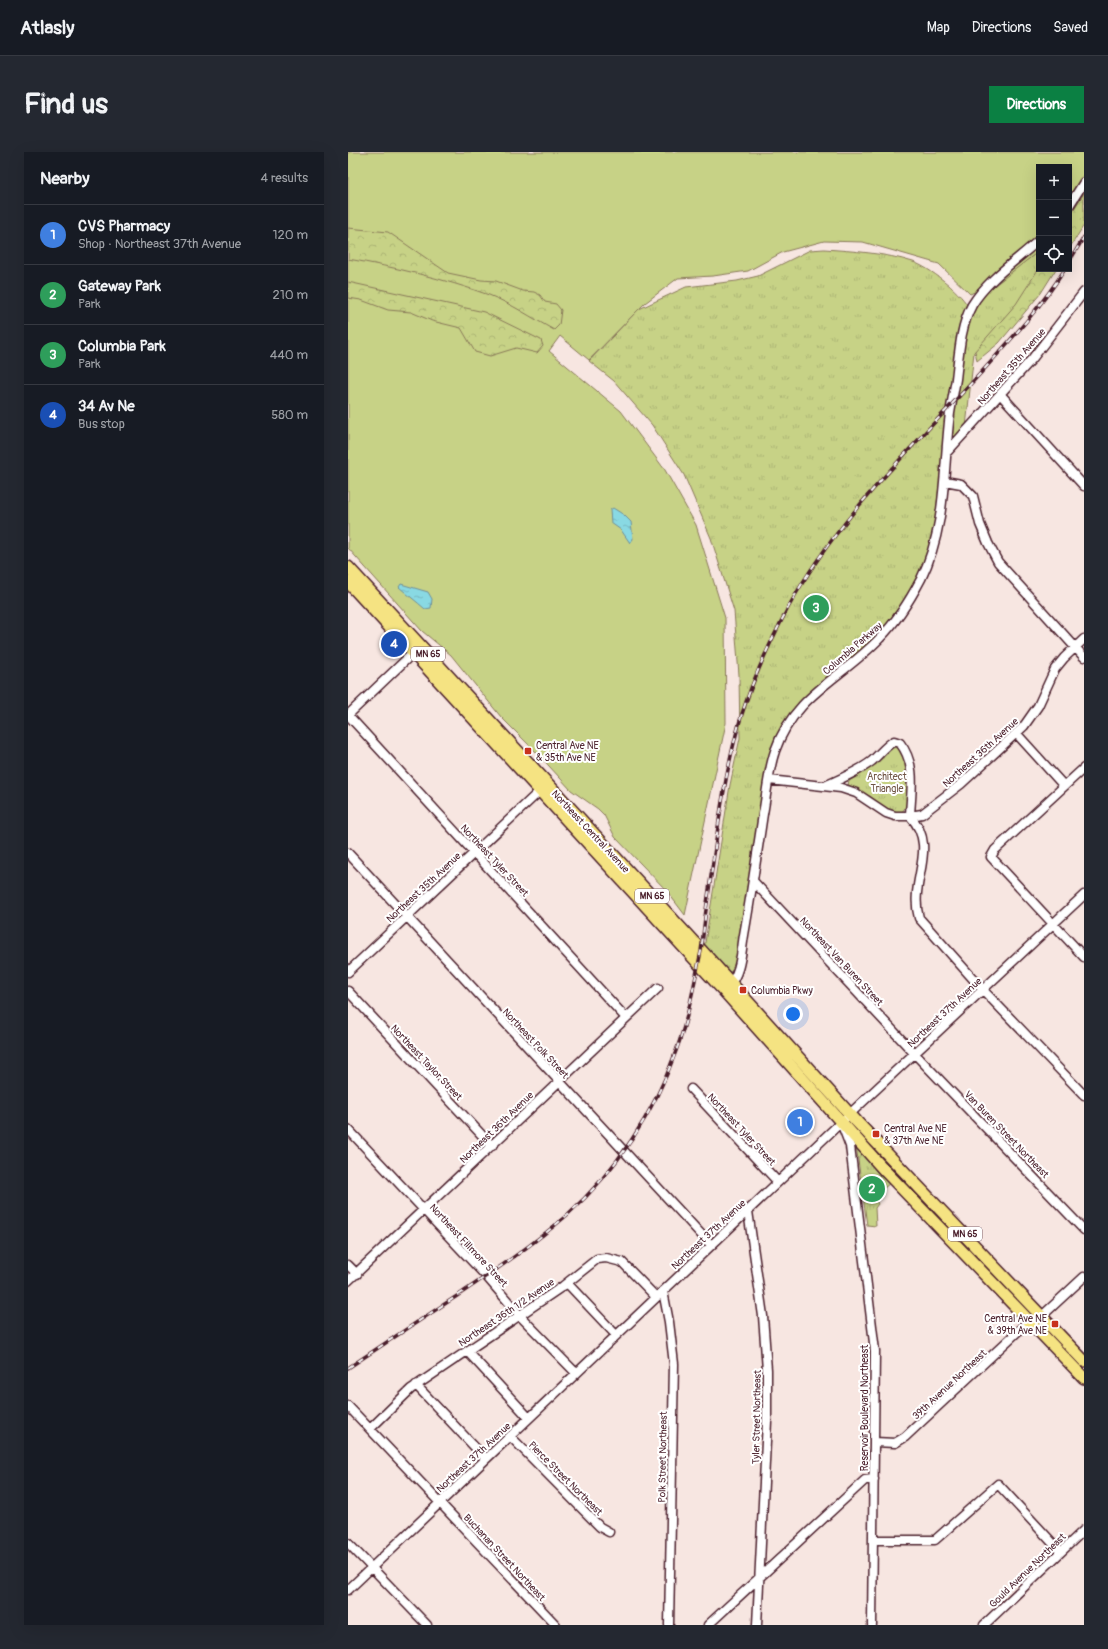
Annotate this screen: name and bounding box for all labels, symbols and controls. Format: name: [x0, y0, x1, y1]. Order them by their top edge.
text: Atlasly: [20, 16, 74, 40]
text: Map: [927, 19, 950, 36]
text: Directions: [972, 19, 1031, 36]
text: Saved: [1053, 19, 1088, 36]
button: Directions: [989, 86, 1084, 123]
text: Find us: [24, 87, 108, 122]
map controls: [1036, 164, 1072, 272]
button: +: [1036, 164, 1072, 200]
text: Nearby: [40, 168, 89, 189]
text: 4 results: [261, 170, 308, 186]
button: −: [1036, 200, 1072, 236]
text: CVS Pharmacy: [78, 217, 170, 236]
text: 1: [50, 227, 56, 243]
text: 120 m: [272, 227, 308, 243]
text: Shop · Northeast 37th Avenue: [78, 236, 241, 252]
button: locate: [1036, 236, 1072, 272]
text: Gateway Park: [78, 277, 161, 296]
text: 2: [49, 287, 57, 303]
text: 210 m: [272, 287, 308, 303]
text: Park: [78, 296, 101, 312]
street label: Northeast 35th Avenue: [975, 326, 1048, 407]
text: Columbia Park: [78, 337, 166, 356]
text: 3: [49, 347, 57, 363]
text: 440 m: [270, 347, 308, 363]
text: Park: [78, 356, 101, 372]
text: 34 Av Ne: [78, 397, 135, 416]
text: 4: [49, 407, 57, 423]
text: 580 m: [271, 407, 308, 423]
text: Bus stop: [78, 416, 125, 432]
pin: 3: [803, 593, 829, 623]
street label: Columbia Parkway: [821, 619, 885, 678]
pin: 4: [381, 629, 407, 659]
road number: MN 65: [411, 647, 445, 661]
street label: Northeast 36th Avenue: [940, 716, 1021, 790]
place label: Central Ave NE & 35th Ave NE: [536, 740, 599, 764]
marker: Central Ave NE & 35th Ave NE: [523, 746, 533, 756]
park label: Architect Triangle: [867, 771, 908, 795]
street label: Northeast Central Avenue: [549, 788, 632, 876]
street label: Northeast Tyler Street: [458, 822, 531, 900]
street label: Northeast 35th Avenue: [384, 850, 463, 925]
road number: MN 65: [635, 889, 669, 903]
street label: Northeast Van Buren Street: [797, 915, 886, 1009]
street label: Northeast 37th Avenue: [905, 975, 984, 1050]
marker: Columbia Pkwy: [738, 985, 748, 995]
place label: Columbia Pkwy: [751, 985, 813, 997]
your location: [783, 1004, 803, 1024]
street label: Northeast Polk Street: [500, 1006, 571, 1082]
street label: Northeast Taylor Street: [388, 1022, 465, 1104]
street label: Northeast 36th Avenue: [457, 1089, 536, 1166]
street label: Van Buren Street Northeast: [961, 1089, 1052, 1181]
street label: Northeast Tyler Street: [705, 1091, 778, 1169]
pin: 1: [787, 1107, 813, 1137]
place label: Central Ave NE & 37th Ave NE: [884, 1123, 947, 1147]
marker: Central Ave NE & 37th Ave NE: [871, 1129, 881, 1139]
pin: 2: [859, 1174, 885, 1204]
street label: Northeast 37th Avenue: [669, 1197, 748, 1272]
street label: Northeast Fillmore Street: [427, 1202, 511, 1290]
road number: MN 65: [948, 1227, 982, 1241]
street label: Northeast 36th 1/2 Avenue: [456, 1276, 557, 1349]
place label: Central Ave NE & 39th Ave NE: [984, 1313, 1047, 1337]
marker: Central Ave NE & 39th Ave NE: [1050, 1319, 1060, 1329]
street label: Reservoir Boulevard Northeast: [859, 1344, 871, 1471]
street label: 39th Avenue Northeast: [910, 1347, 990, 1422]
street label: Tyler Street Northeast: [750, 1369, 764, 1464]
street label: Polk Street Northeast: [656, 1410, 670, 1503]
street label: Northeast 37th Avenue: [434, 1420, 513, 1495]
street label: Pierce Street Northeast: [526, 1439, 605, 1519]
street label: Buchanan Street Northeast: [461, 1512, 548, 1604]
street label: Gould Avenue Northeast: [987, 1530, 1069, 1610]

